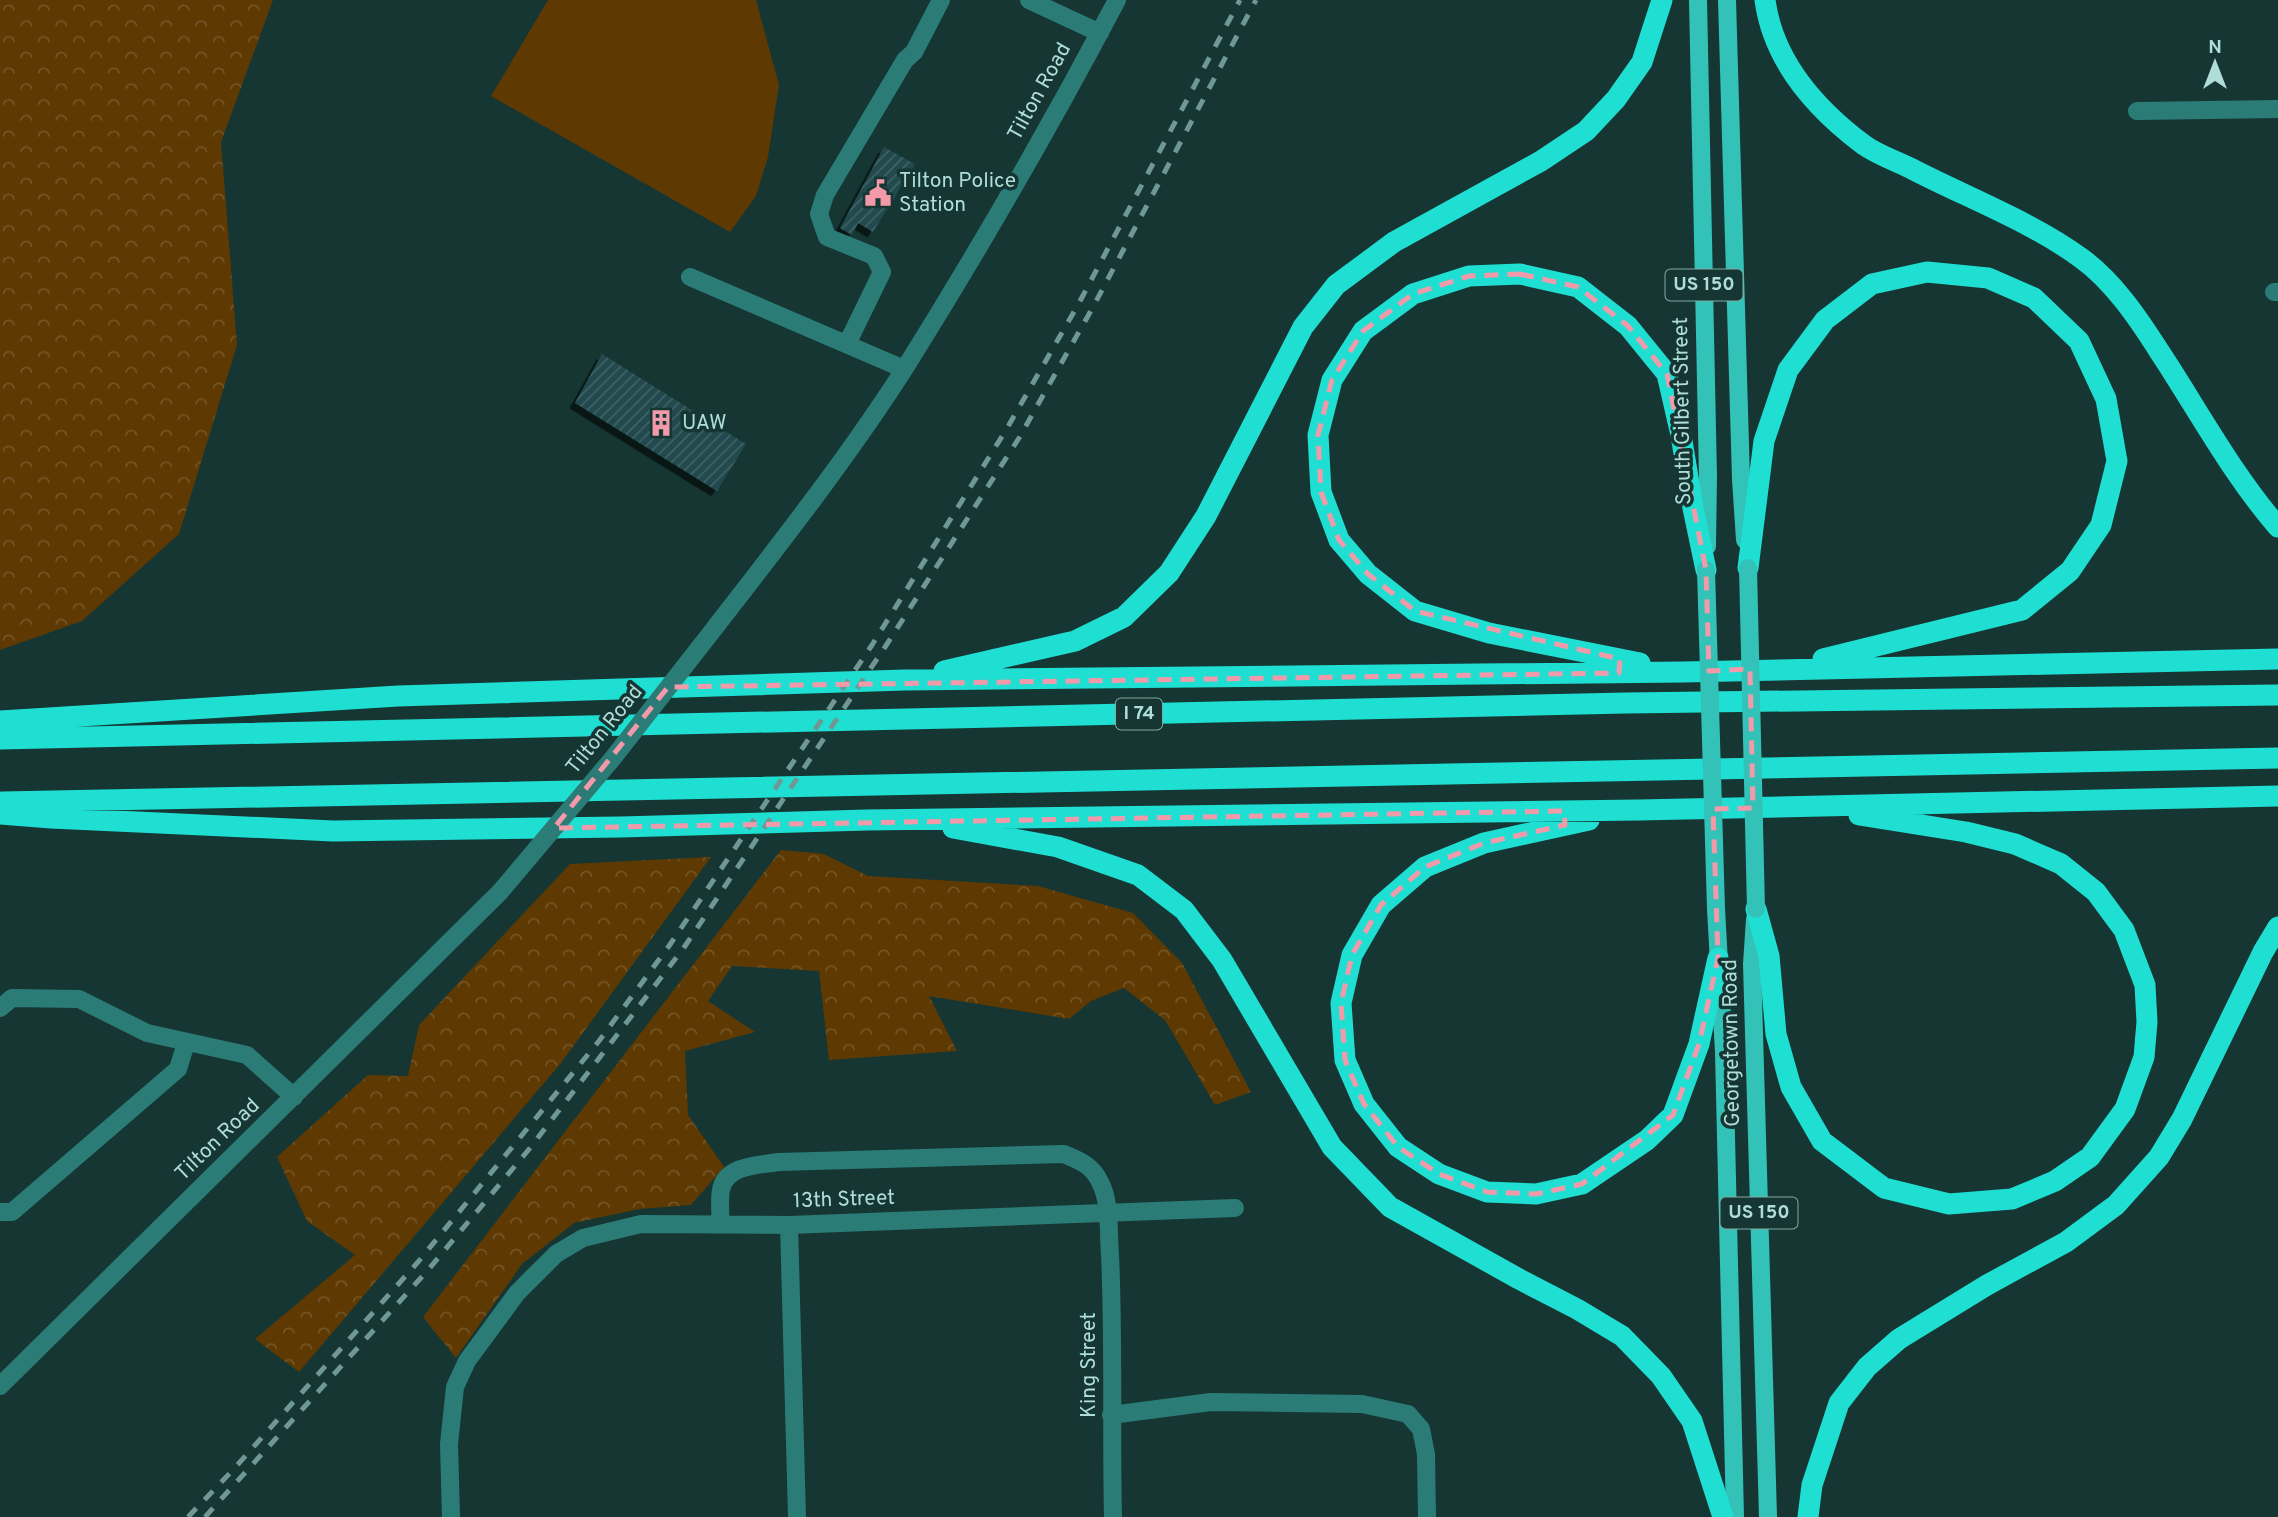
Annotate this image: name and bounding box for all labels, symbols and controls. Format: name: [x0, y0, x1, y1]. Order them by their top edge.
north arrow: [2180, 28, 2250, 98]
text: N: [2208, 36, 2222, 60]
street label: Tilton Road: [1002, 38, 1078, 146]
place label: Tilton Police Station: [899, 168, 1016, 219]
public building icon: Tilton Police Station: [863, 178, 893, 208]
road number: US 150: [1666, 270, 1742, 300]
street label: South Gilbert Street: [1668, 317, 1698, 505]
building icon: UAW: [646, 408, 676, 438]
place label: UAW: [682, 410, 727, 437]
street label: Tilton Road: [561, 680, 649, 780]
road number: I 74: [1116, 698, 1162, 730]
street label: Georgetown Road: [1717, 959, 1747, 1127]
street label: Tilton Road: [170, 1093, 266, 1187]
street label: 13th Street: [792, 1185, 896, 1215]
road number: US 150: [1720, 1198, 1798, 1228]
street label: King Street: [1076, 1312, 1103, 1418]

